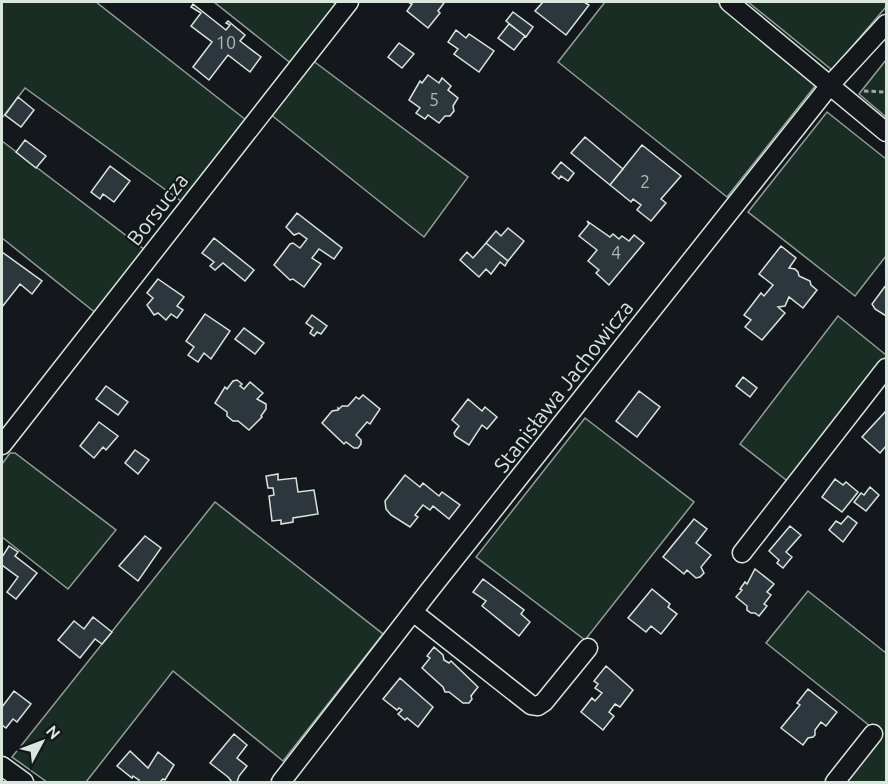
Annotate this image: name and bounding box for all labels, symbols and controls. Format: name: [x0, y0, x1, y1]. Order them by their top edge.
house number: 10: [216, 32, 236, 52]
house number: 5: [429, 89, 439, 109]
street label: Borsucza: [121, 168, 193, 250]
house number: 2: [640, 171, 650, 191]
house number: 4: [611, 242, 621, 262]
street label: Stanisława Jachowicza: [489, 295, 637, 477]
north arrow: [12, 712, 72, 772]
text: N: [43, 722, 64, 743]

